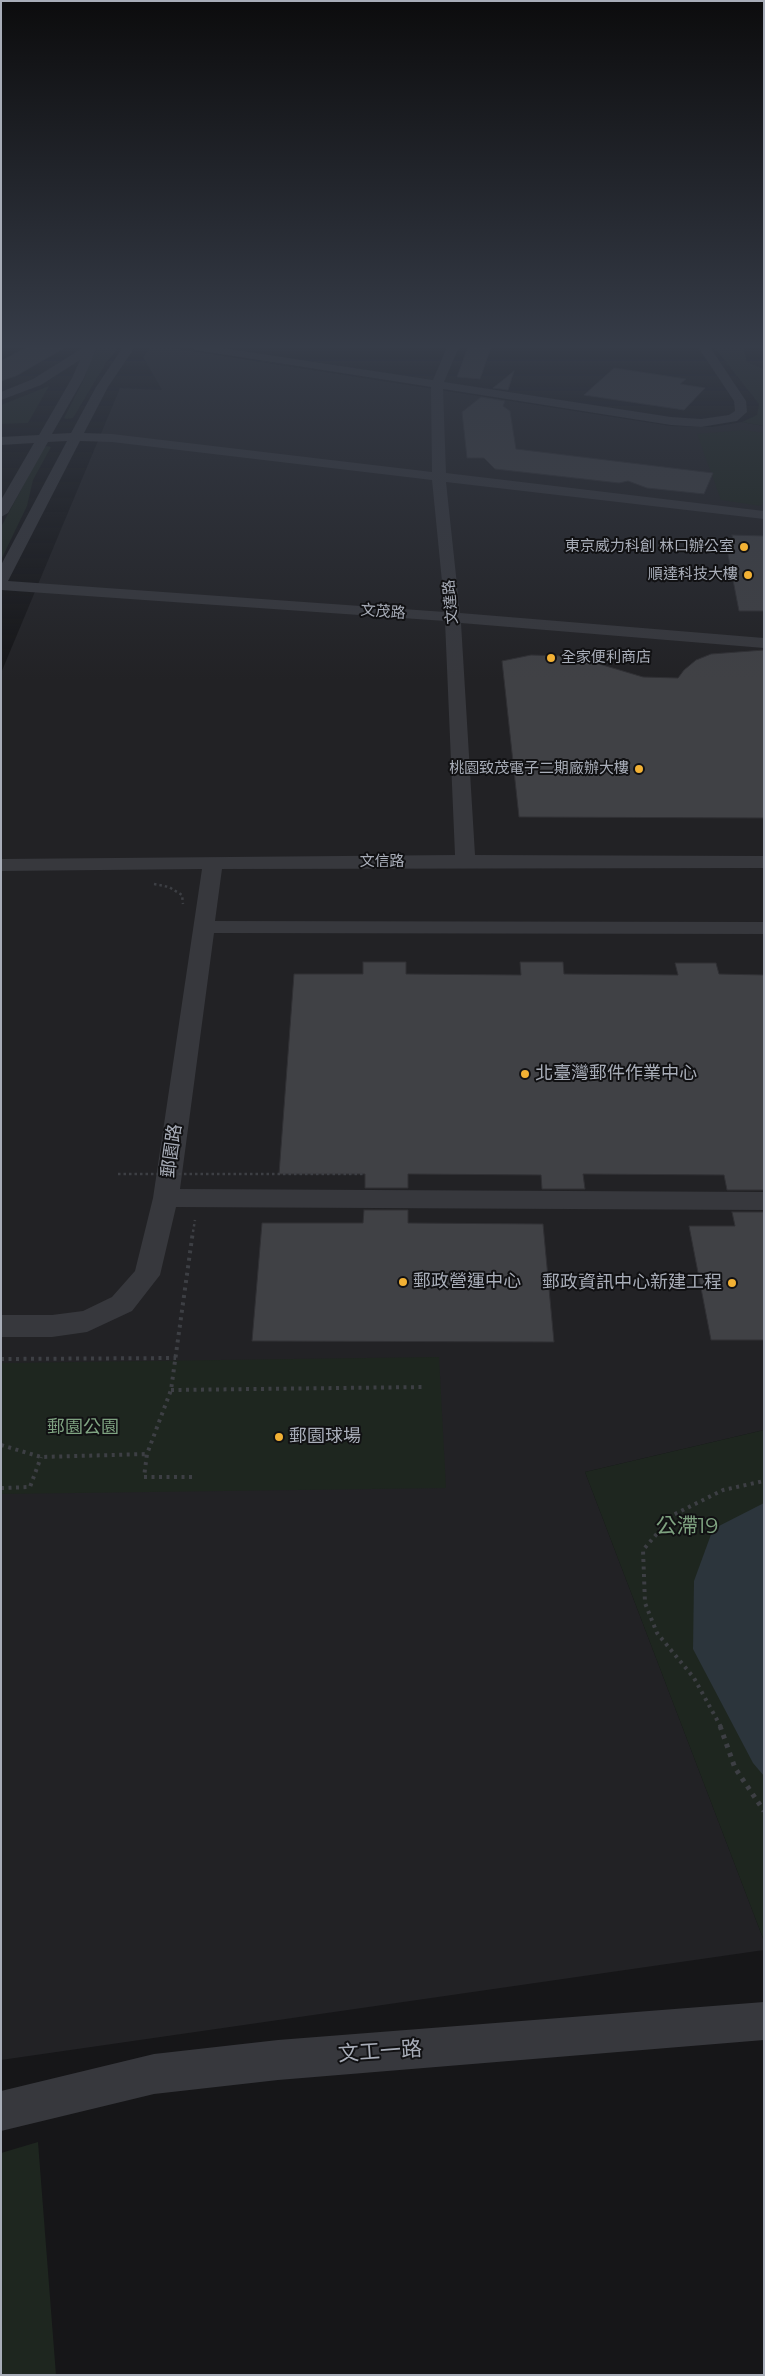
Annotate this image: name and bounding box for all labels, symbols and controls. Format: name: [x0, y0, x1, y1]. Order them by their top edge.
place label: 東京威力科創 林口辦公室: [565, 538, 734, 556]
marker: 東京威力科創 林口辦公室: [738, 541, 750, 553]
place label: 順達科技大樓: [648, 566, 738, 584]
marker: 順達科技大樓: [742, 569, 754, 581]
street label: 文達路: [440, 579, 462, 625]
street label: 文茂路: [360, 601, 406, 623]
place label: 全家便利商店: [561, 649, 651, 667]
marker: 全家便利商店: [545, 652, 557, 664]
place label: 桃園致茂電子二期廠辦大樓: [449, 760, 629, 778]
marker: 桃園致茂電子二期廠辦大樓: [633, 763, 645, 775]
street label: 文信路: [360, 853, 404, 871]
place label: 北臺灣郵件作業中心: [535, 1063, 697, 1085]
marker: 北臺灣郵件作業中心: [519, 1068, 531, 1080]
street label: 郵園路: [158, 1123, 186, 1179]
place label: 郵政營運中心: [413, 1271, 521, 1293]
place label: 郵政資訊中心新建工程: [542, 1272, 722, 1294]
marker: 郵政營運中心: [397, 1276, 409, 1288]
marker: 郵政資訊中心新建工程: [726, 1277, 738, 1289]
park label: 郵園公園: [47, 1417, 119, 1439]
place label: 郵園球場: [289, 1426, 361, 1448]
marker: 郵園球場: [273, 1431, 285, 1443]
park label: 公滯19: [656, 1514, 718, 1540]
street label: 文工一路: [337, 2037, 423, 2067]

